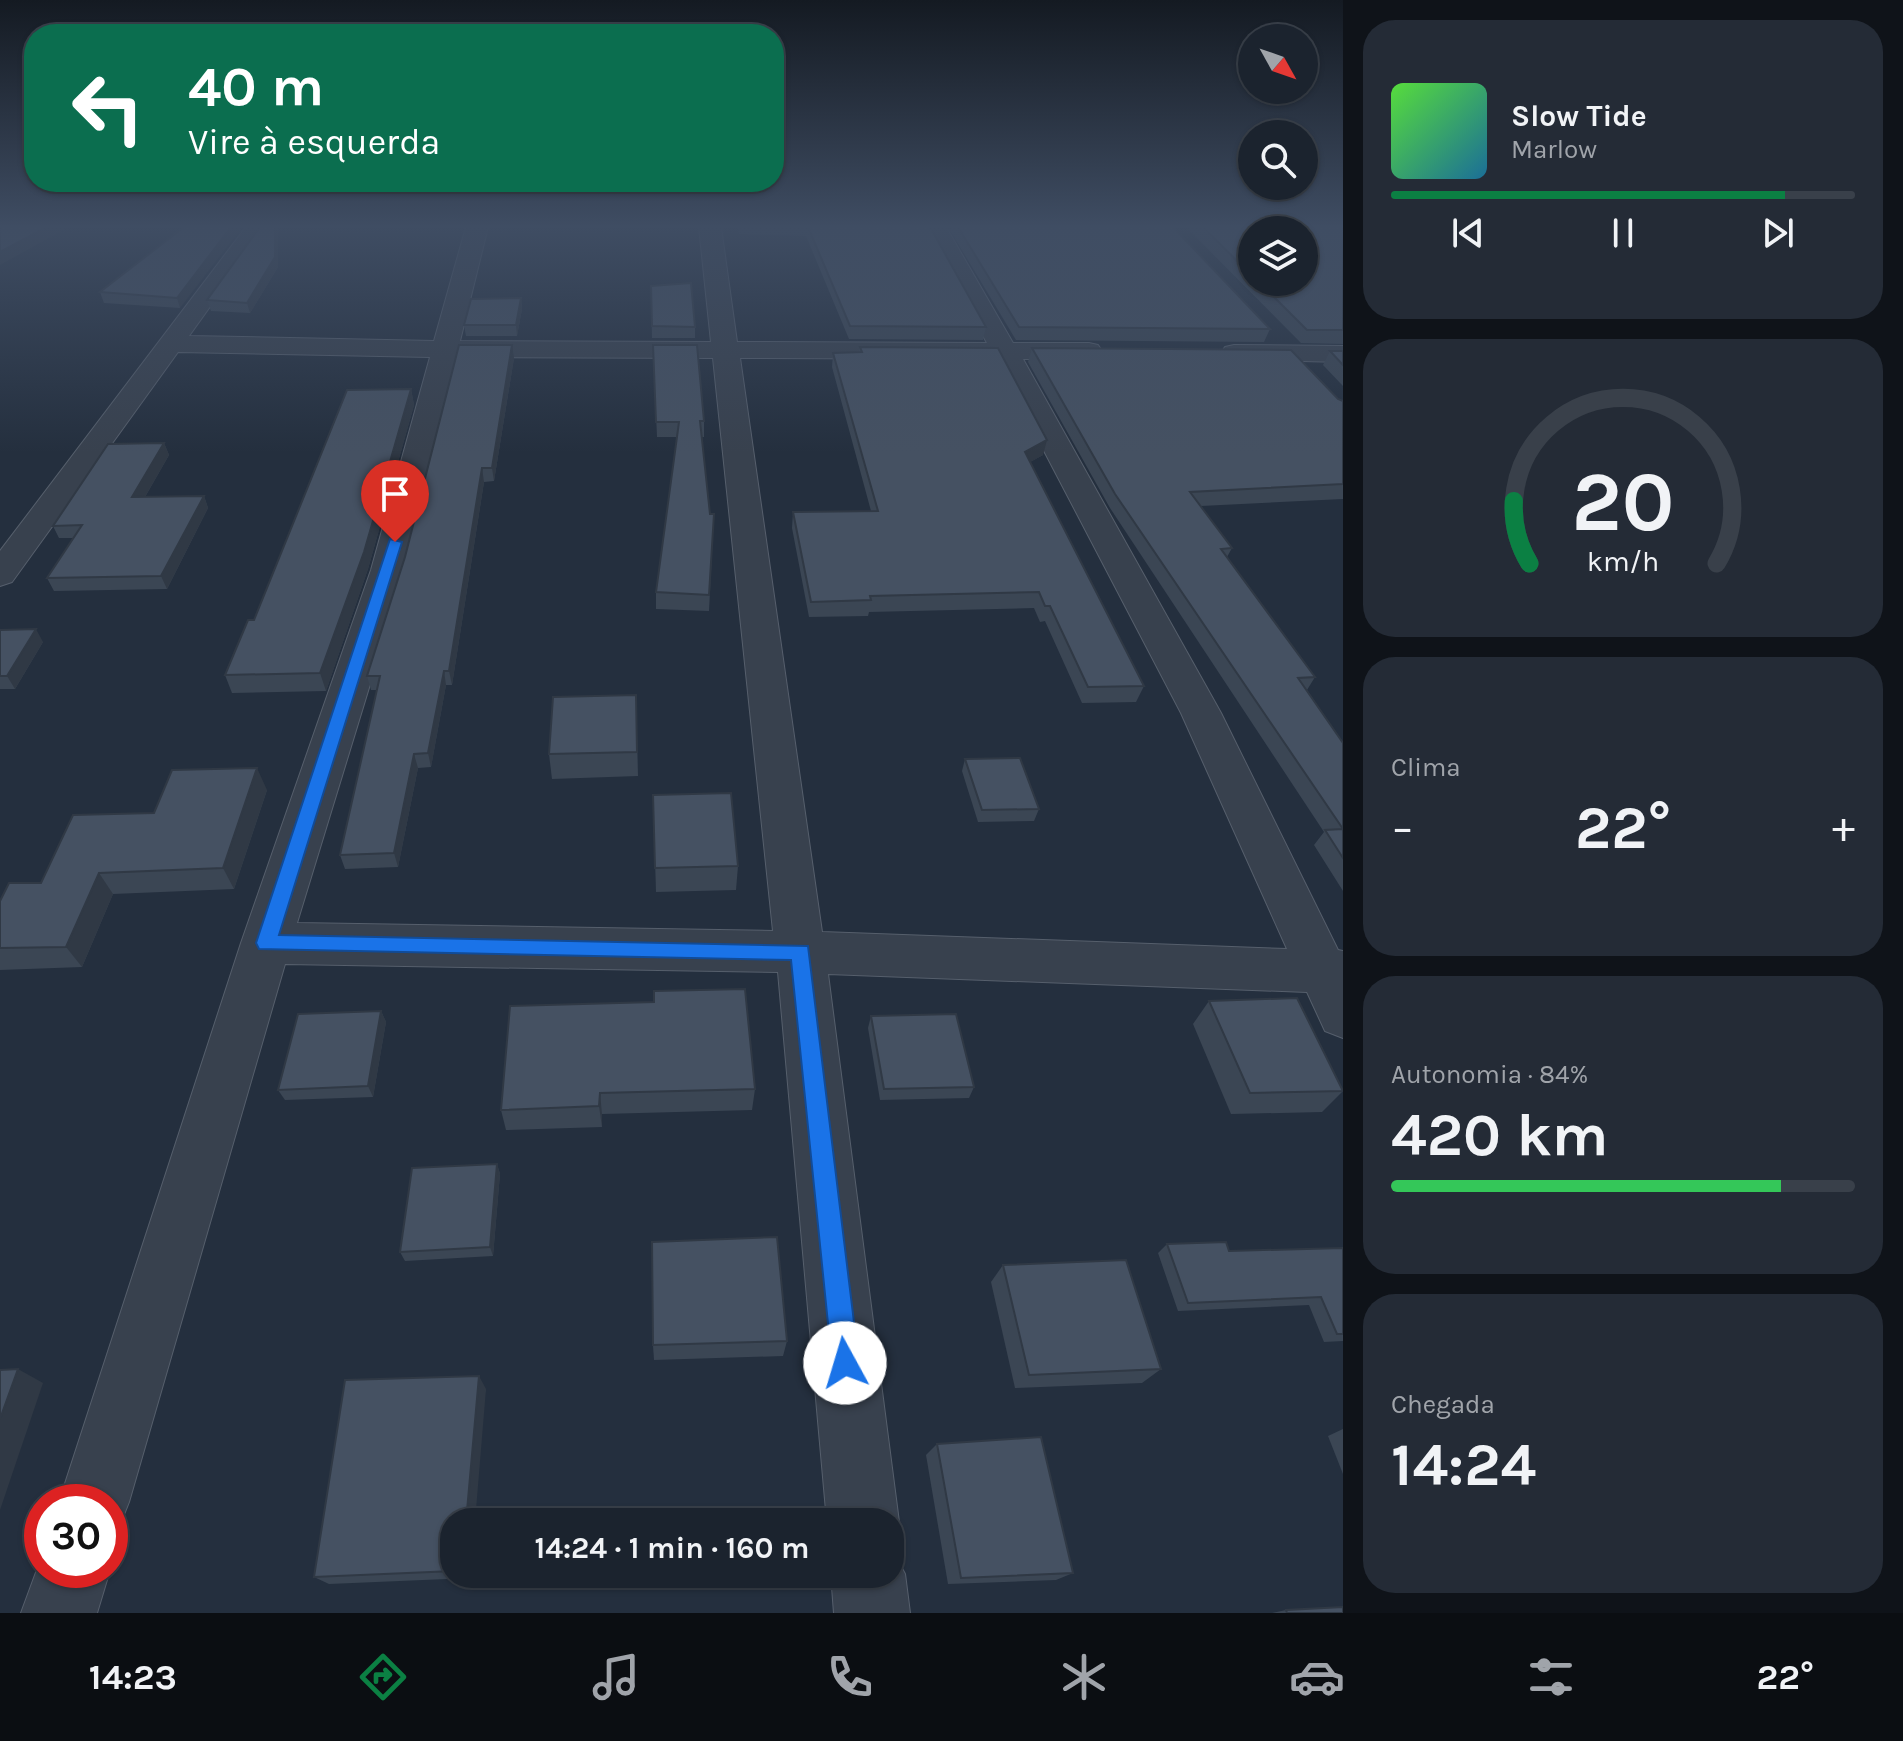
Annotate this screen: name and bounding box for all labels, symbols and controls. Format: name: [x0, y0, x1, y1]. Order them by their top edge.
north arrow: [1238, 24, 1318, 104]
map controls: [1238, 24, 1318, 296]
text: 40 m: [188, 54, 324, 119]
icon: left: [56, 56, 160, 160]
text: Slow Tide: [1511, 98, 1647, 134]
button: search: [1238, 120, 1318, 200]
text: Vire à esquerda: [188, 121, 440, 163]
text: Marlow: [1511, 134, 1597, 165]
icon: previous: [1446, 211, 1490, 255]
icon: pause: [1601, 211, 1645, 255]
icon: next: [1756, 211, 1800, 255]
button: layers: [1238, 216, 1318, 296]
text: 20: [1572, 453, 1674, 550]
pin: [361, 460, 429, 542]
icon: arrive: [373, 472, 417, 516]
text: km/h: [1587, 545, 1659, 578]
text: Clima: [1391, 752, 1461, 783]
text: 22°: [1575, 793, 1671, 863]
text: −: [1391, 802, 1414, 853]
text: +: [1832, 802, 1855, 853]
text: Autonomia · 84%: [1391, 1059, 1588, 1090]
text: 420 km: [1391, 1100, 1609, 1170]
position arrow: [803, 1321, 887, 1405]
text: Chegada: [1391, 1389, 1495, 1420]
text: 14:24: [1391, 1430, 1536, 1500]
speed limit sign: 30: [24, 1484, 128, 1588]
text: 14:24 · 1 min · 160 m: [534, 1530, 810, 1566]
icon: directions: [355, 1649, 411, 1705]
icon: music: [588, 1649, 644, 1705]
icon: phone: [822, 1649, 878, 1705]
icon: climate: [1056, 1649, 1112, 1705]
icon: car: [1289, 1649, 1345, 1705]
icon: filters: [1523, 1649, 1579, 1705]
text: 14:23: [89, 1656, 177, 1698]
text: 22°: [1757, 1656, 1814, 1698]

